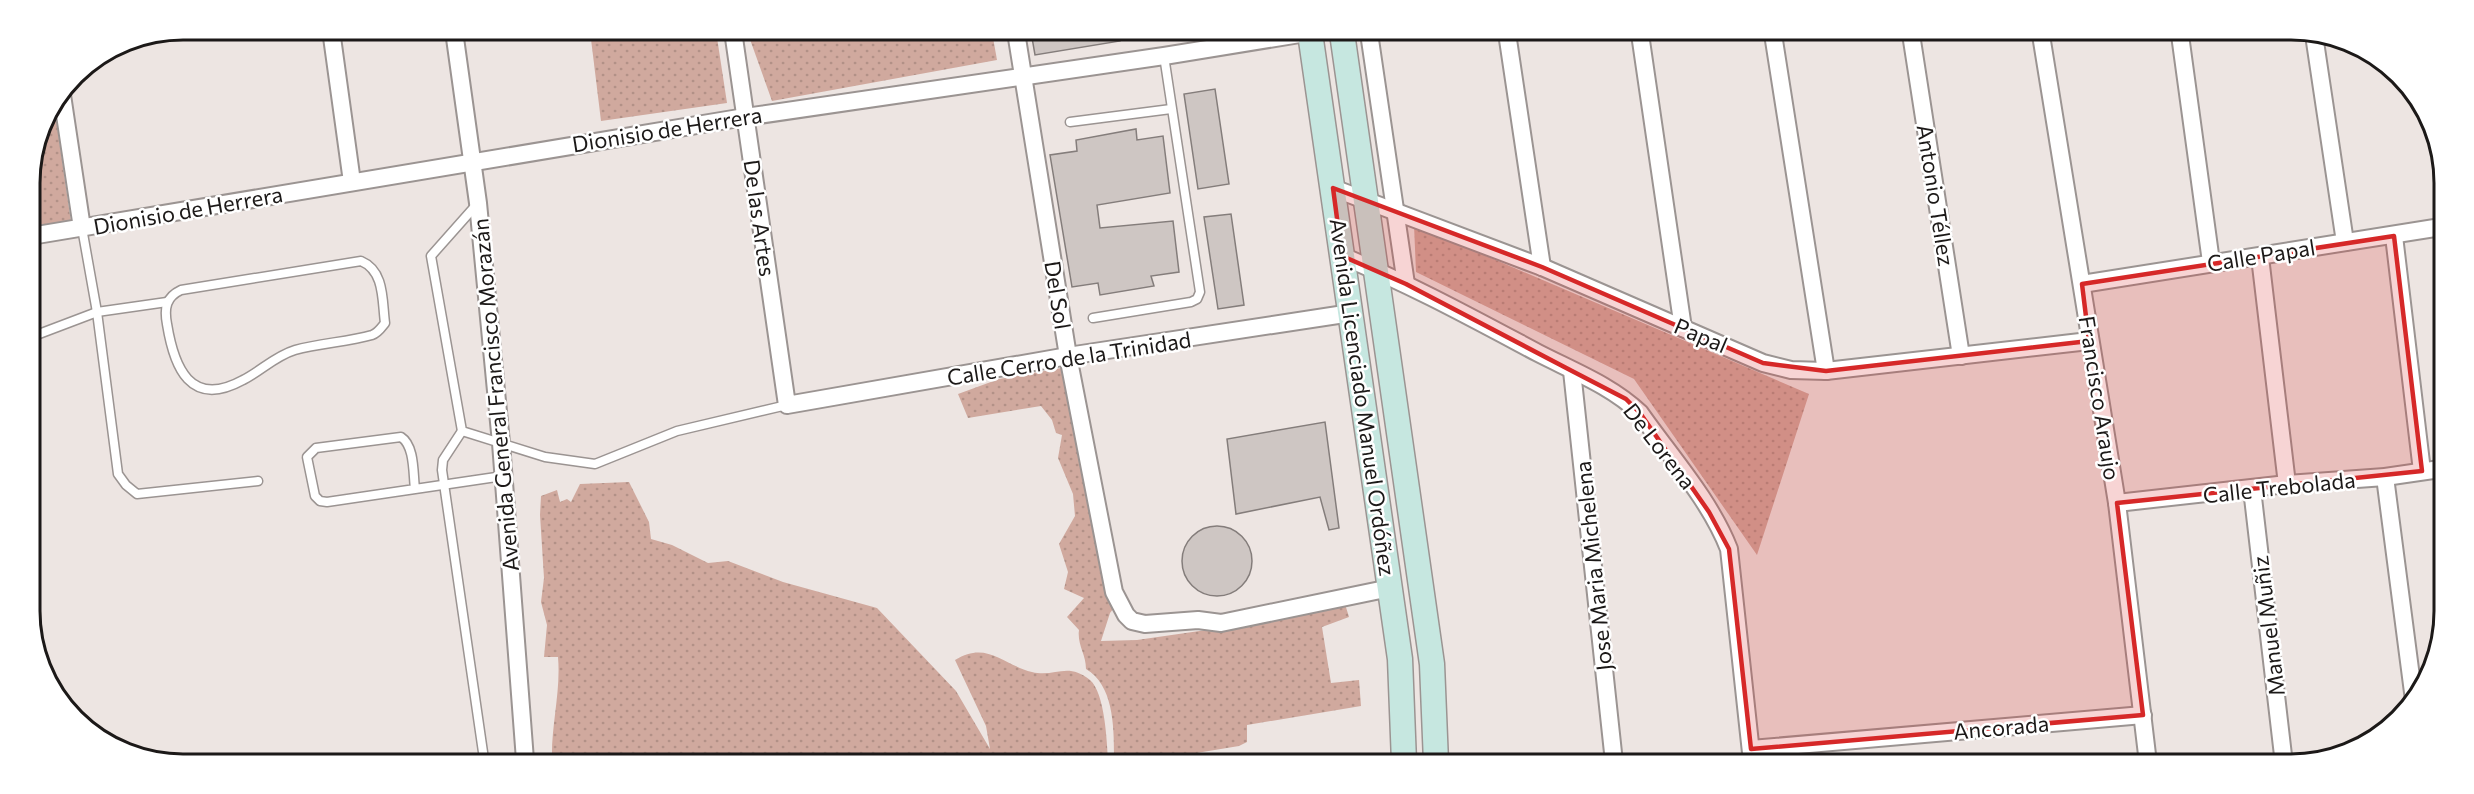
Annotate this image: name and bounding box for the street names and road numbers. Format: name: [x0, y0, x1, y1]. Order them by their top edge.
street label: Dionisio de Herrera: [570, 101, 764, 157]
street label: Antonio Téllez: [1911, 122, 1961, 268]
street label: De las Artes: [738, 158, 782, 278]
street label: Dionisio de Herrera: [91, 180, 285, 240]
street label: Avenida Licenciado Manuel Ordóñez: [1325, 216, 1401, 578]
street label: Avenida General Francisco Morazán: [466, 217, 524, 573]
street label: Calle Papal: [2205, 233, 2317, 277]
street label: Del Sol: [1039, 259, 1077, 331]
street label: Papal: [1670, 312, 1732, 358]
street label: Francisco Araujo: [2074, 314, 2126, 482]
street label: Calle Cerro de la Trinidad: [945, 325, 1193, 391]
street label: De Lorena: [1618, 398, 1702, 494]
street label: Jose Maria Michelena: [1569, 460, 1617, 672]
street label: Calle Trebolada: [2201, 466, 2357, 508]
street label: Manuel Muñiz: [2246, 554, 2290, 698]
street label: Ancorada: [1952, 709, 2050, 745]

